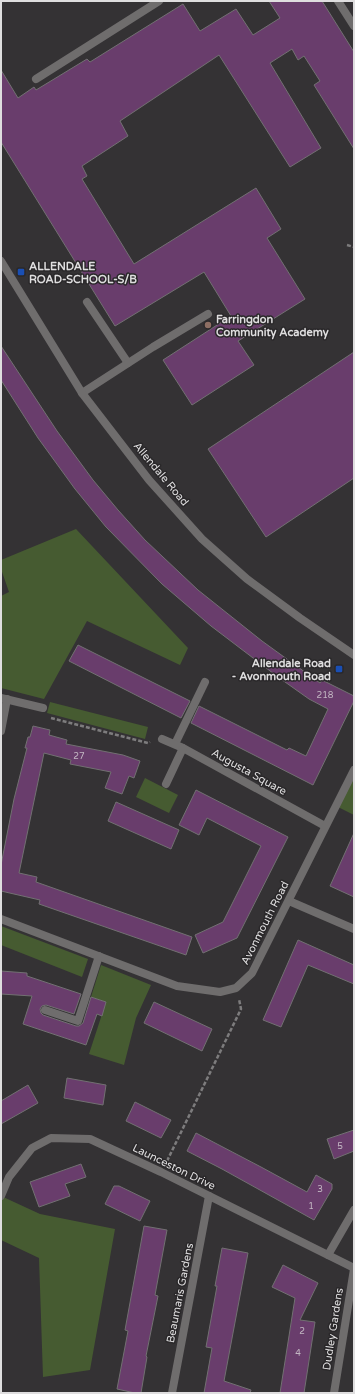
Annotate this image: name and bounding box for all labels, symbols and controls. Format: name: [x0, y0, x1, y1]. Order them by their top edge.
place label: ALLENDALE ROAD-SCHOOL-S/B: [29, 260, 137, 286]
marker: ALLENDALE ROAD-SCHOOL-S/B: [16, 267, 26, 277]
place label: Farringdon Community Academy: [216, 313, 329, 340]
marker: Farringdon Community Academy: [203, 320, 213, 330]
street label: Allendale Road: [131, 440, 191, 509]
place label: Allendale Road - Avonmouth Road: [232, 657, 331, 683]
marker: Allendale Road - Avonmouth Road: [334, 664, 344, 674]
house number: 218: [317, 690, 334, 701]
street label: Augusta Square: [209, 746, 289, 798]
house number: 27: [73, 751, 85, 762]
street label: Avonmouth Road: [238, 879, 292, 967]
street label: Launceston Drive: [130, 1141, 218, 1193]
house number: 5: [337, 1141, 343, 1152]
house number: 3: [317, 1184, 323, 1195]
house number: 1: [308, 1201, 314, 1212]
street label: Beaumaris Gardens: [164, 1242, 196, 1344]
street label: Dudley Gardens: [320, 1287, 346, 1371]
house number: 2: [299, 1326, 305, 1337]
house number: 4: [295, 1348, 301, 1359]

